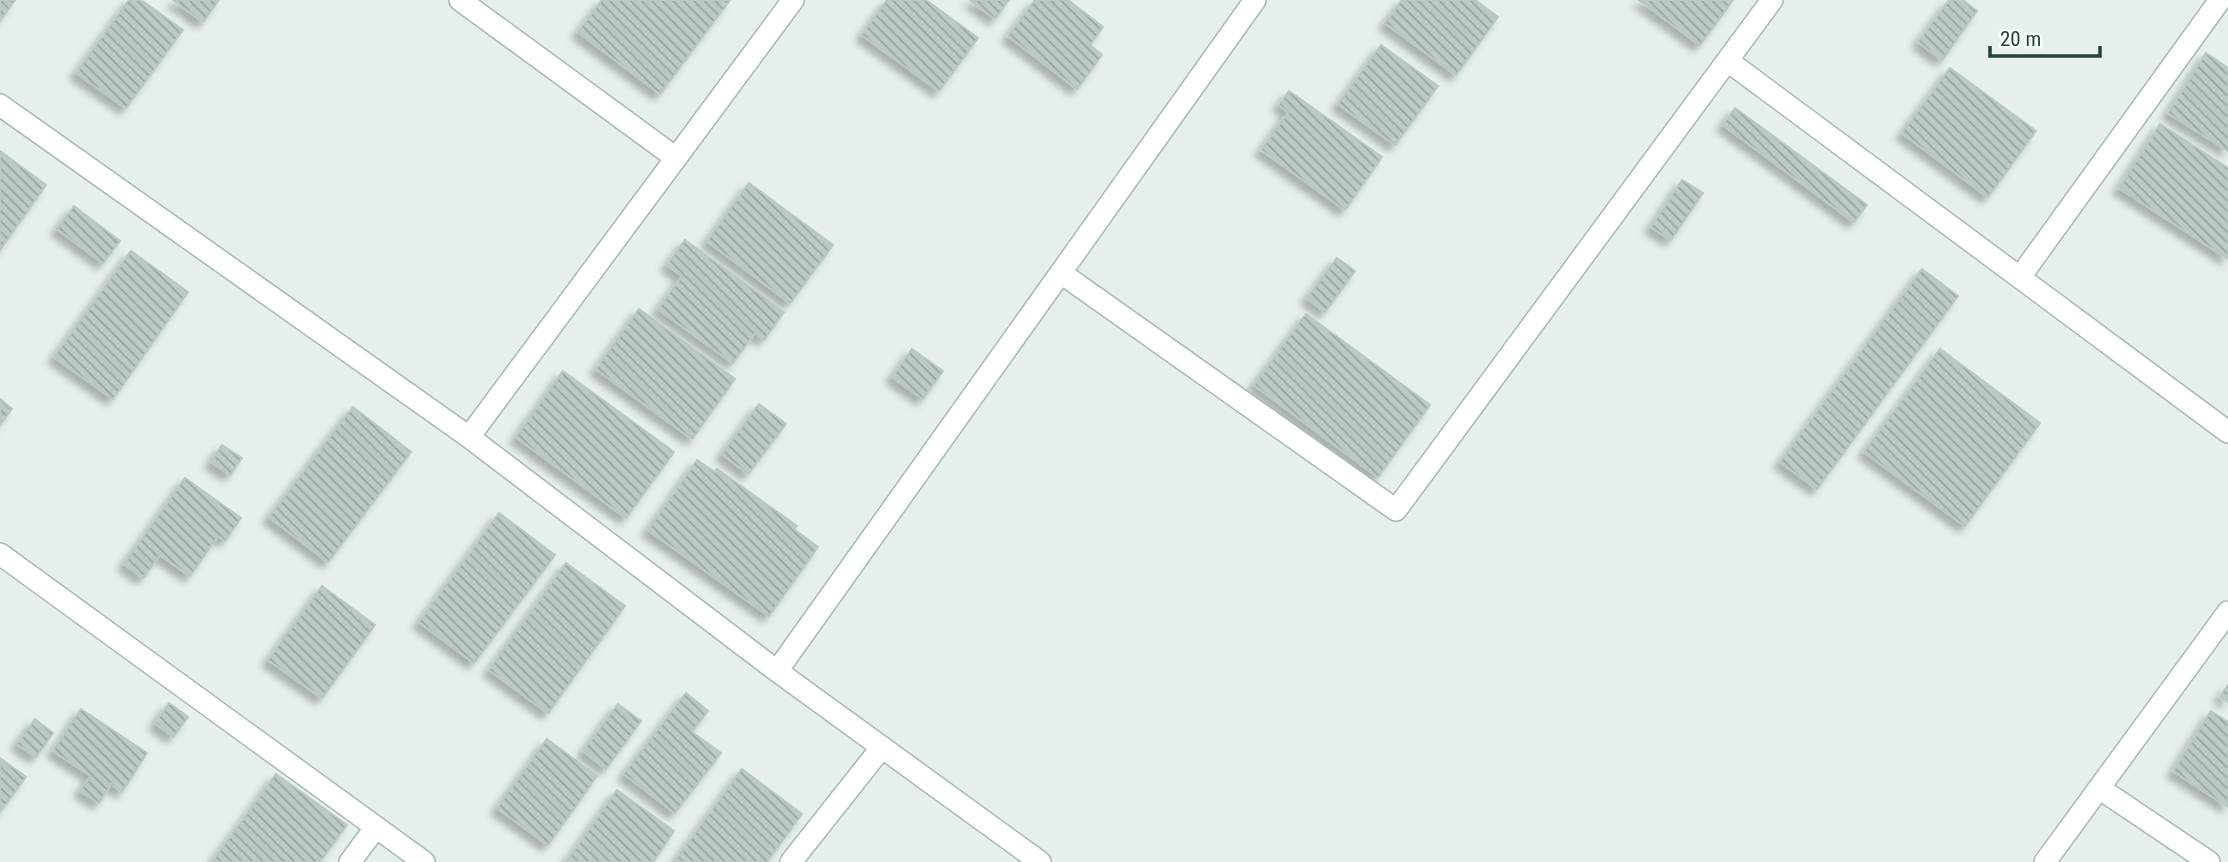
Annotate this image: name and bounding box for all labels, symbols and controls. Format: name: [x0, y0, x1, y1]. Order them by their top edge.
scale bar: [1990, 14, 2100, 58]
text: 20 m: [2000, 27, 2041, 51]

